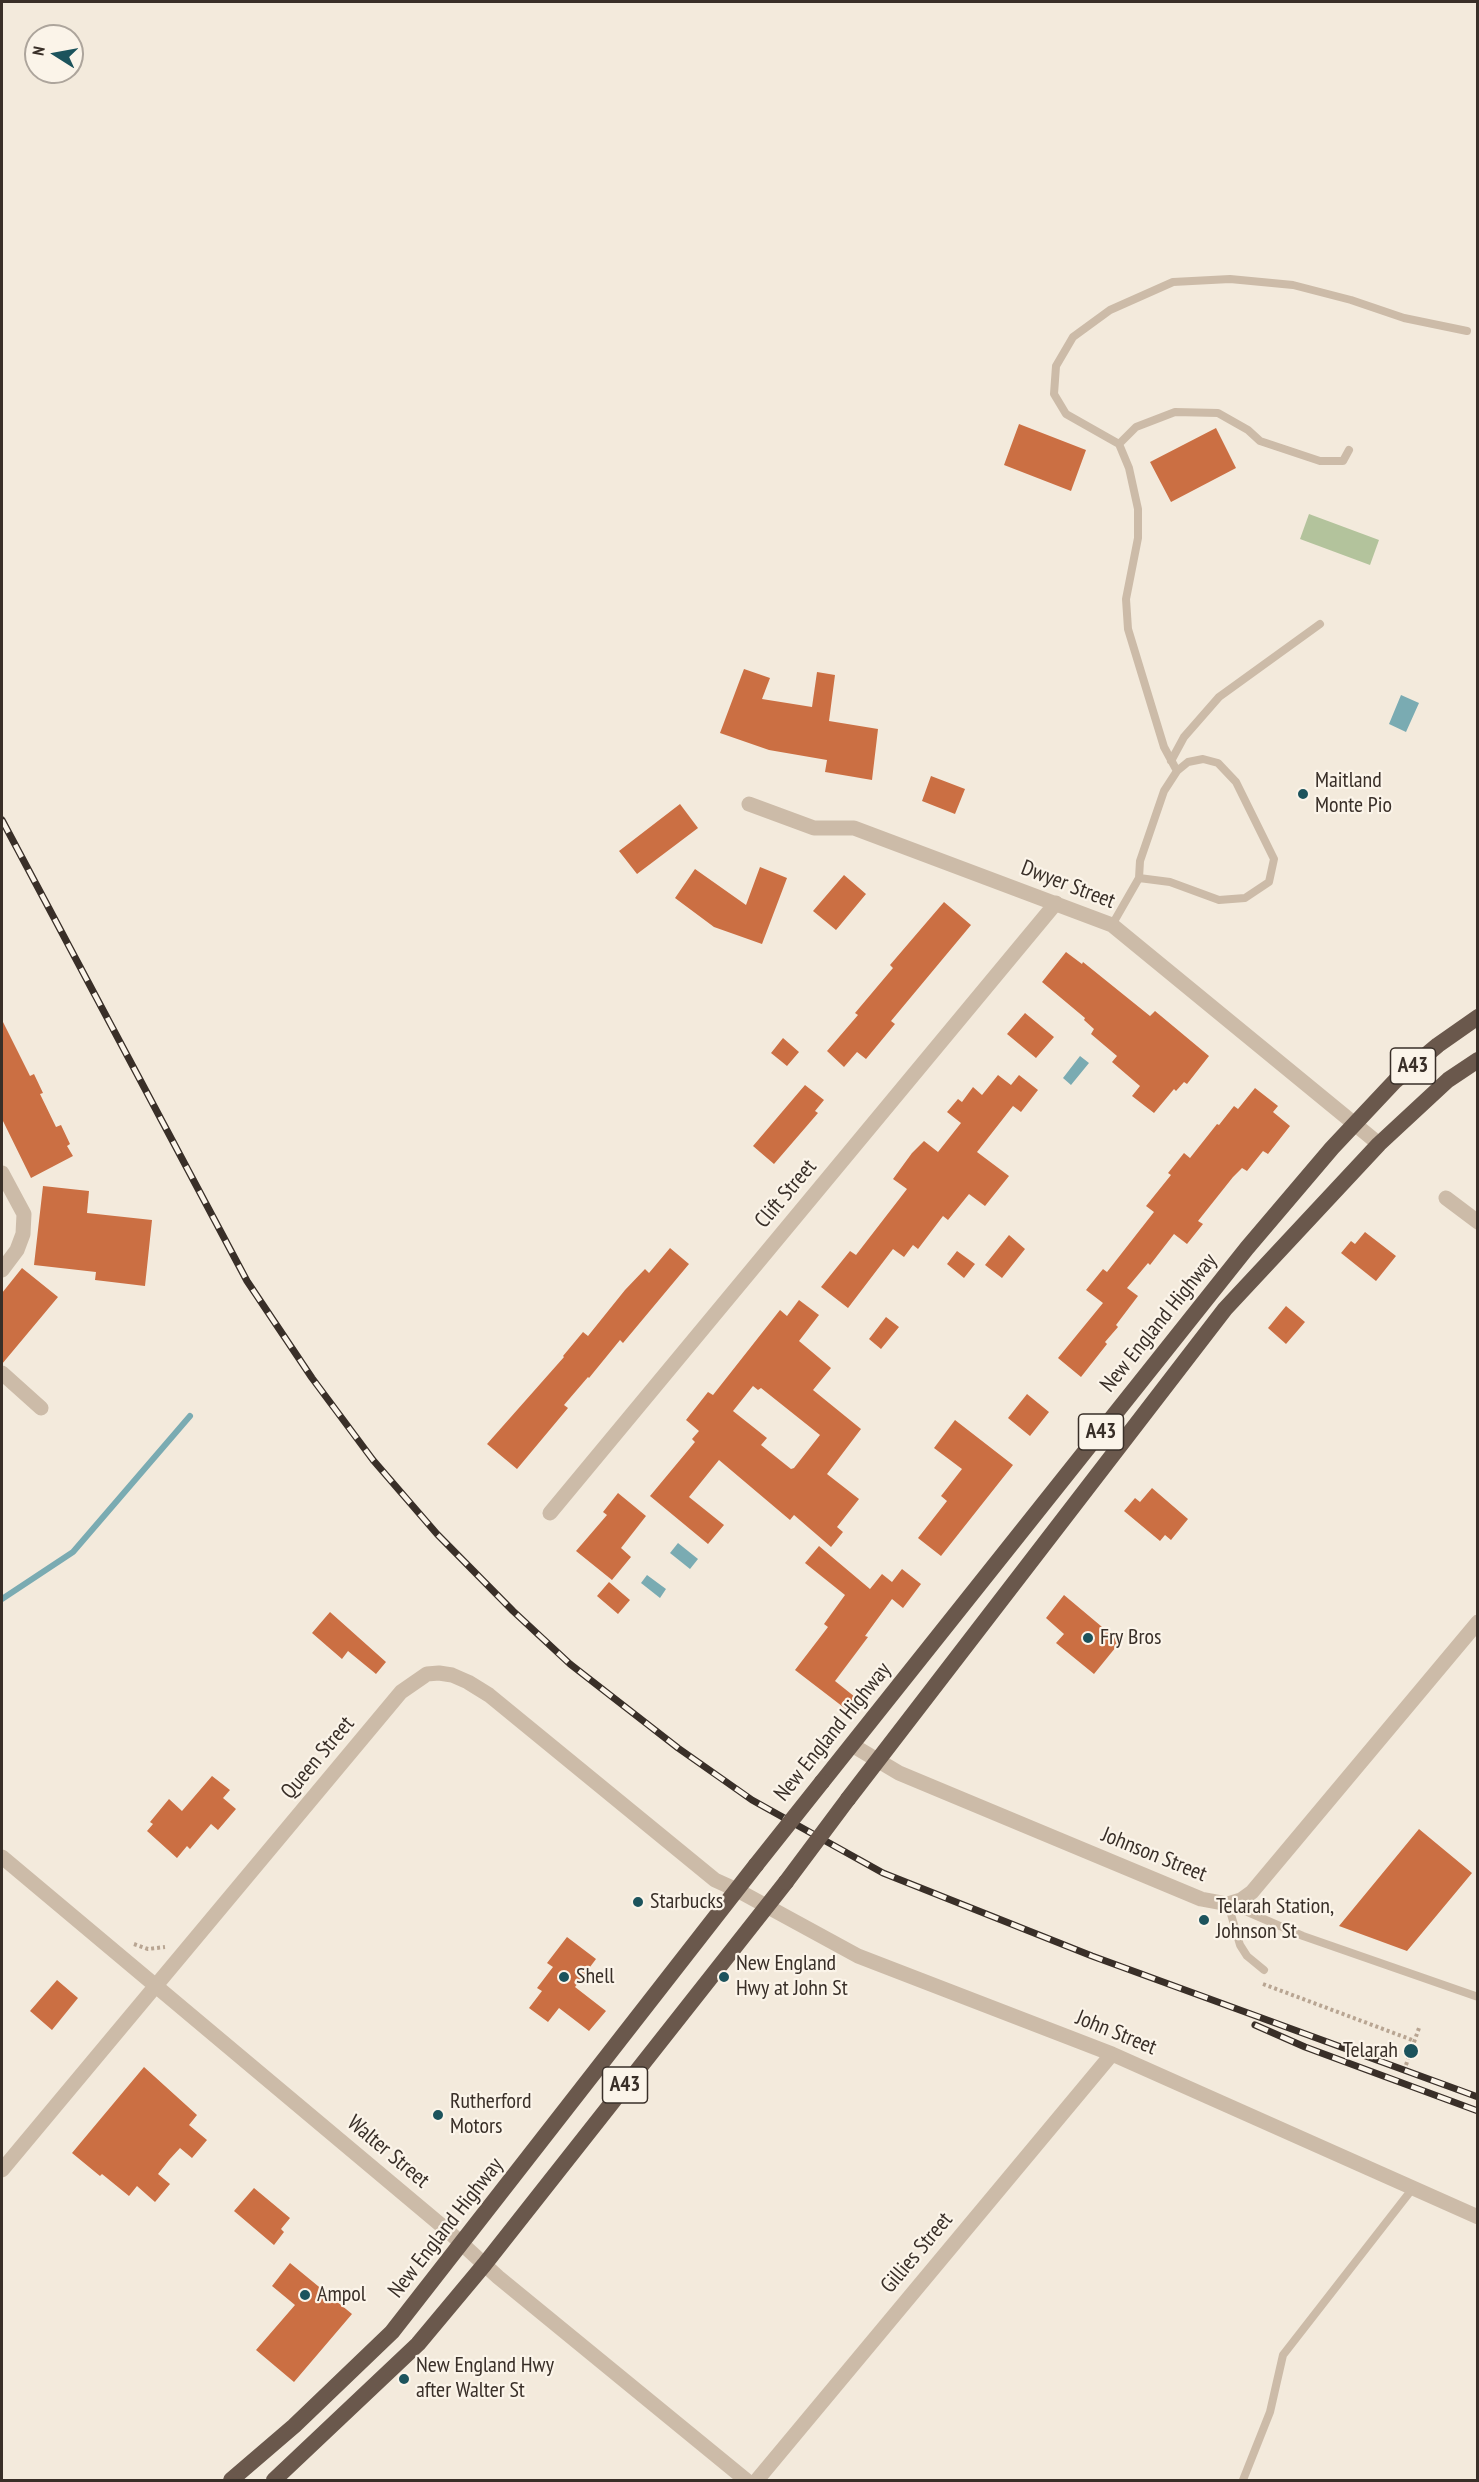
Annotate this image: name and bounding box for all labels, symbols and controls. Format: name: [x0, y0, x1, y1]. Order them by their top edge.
north arrow: [24, 24, 84, 84]
text: N: [28, 45, 49, 57]
place label: Maitland Monte Pio: [1315, 768, 1392, 819]
marker: Maitland Monte Pio: [1296, 787, 1310, 801]
street label: Dwyer Street: [1017, 855, 1119, 915]
road number: A43: [1390, 1048, 1436, 1084]
street label: Clift Street: [750, 1154, 822, 1234]
street label: New England Highway: [1095, 1248, 1223, 1398]
road number: A43: [1078, 1414, 1124, 1450]
place label: Fry Bros: [1100, 1625, 1161, 1651]
marker: Fry Bros: [1081, 1631, 1095, 1645]
street label: New England Highway: [769, 1657, 897, 1807]
street label: Queen Street: [276, 1711, 360, 1805]
street label: Johnson Street: [1098, 1822, 1210, 1888]
place label: Starbucks: [650, 1889, 723, 1915]
place label: Telarah Station, Johnson St: [1216, 1894, 1334, 1946]
marker: Starbucks: [631, 1895, 645, 1909]
marker: Telarah Station, Johnson St: [1197, 1913, 1211, 1927]
place label: New England Hwy at John St: [736, 1951, 848, 2002]
place label: Shell: [576, 1964, 614, 1990]
marker: Shell: [557, 1970, 571, 1984]
marker: New England Hwy at John St: [717, 1970, 731, 1984]
street label: John Street: [1072, 2005, 1160, 2061]
place label: Telarah: [1343, 2038, 1398, 2064]
marker: Telarah: [1402, 2042, 1420, 2060]
road number: A43: [602, 2067, 648, 2103]
place label: Rutherford Motors: [450, 2089, 531, 2140]
marker: Rutherford Motors: [431, 2108, 445, 2122]
street label: Walter Street: [342, 2110, 434, 2194]
street label: New England Highway: [383, 2153, 509, 2303]
street label: Gillies Street: [876, 2207, 958, 2299]
place label: Ampol: [317, 2282, 366, 2308]
marker: Ampol: [298, 2288, 312, 2302]
place label: New England Hwy after Walter St: [416, 2353, 554, 2404]
marker: New England Hwy after Walter St: [397, 2372, 411, 2386]

